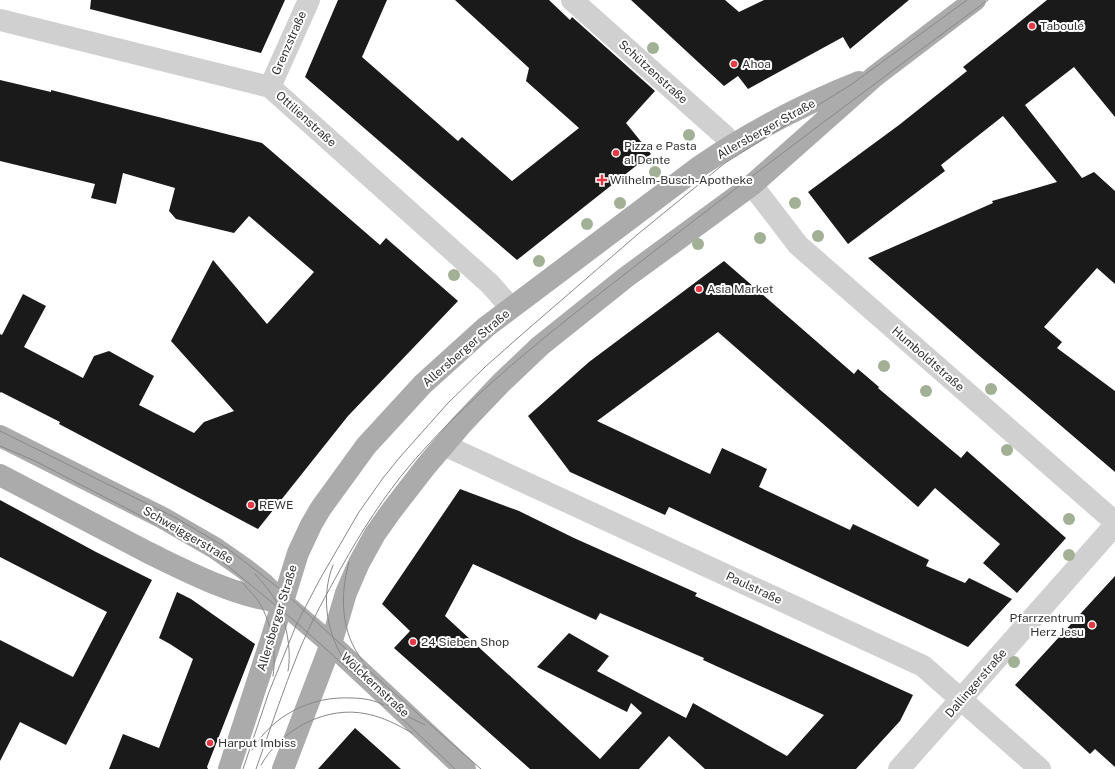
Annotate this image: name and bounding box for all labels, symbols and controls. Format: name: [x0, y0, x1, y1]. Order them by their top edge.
street label: Grenzstraße: [269, 9, 309, 77]
place label: Taboulé: [1040, 19, 1084, 33]
marker: Taboulé: [1027, 21, 1037, 31]
street label: Schützenstraße: [616, 37, 691, 107]
place label: Ahoa: [742, 57, 771, 71]
marker: Ahoa: [729, 59, 739, 69]
street label: Ottilienstraße: [273, 88, 339, 150]
street label: Allersberger Straße: [714, 96, 818, 162]
place label: Pizza e Pasta al Dente: [624, 139, 697, 167]
marker: Pizza e Pasta al Dente: [611, 148, 621, 158]
place label: Wilhelm-Busch-Apotheke: [610, 173, 753, 187]
marker: Wilhelm-Busch-Apotheke: [597, 175, 607, 185]
place label: Asia Market: [707, 282, 774, 296]
marker: Asia Market: [694, 284, 704, 294]
street label: Allersberger Straße: [420, 306, 512, 390]
street label: Humboldtstraße: [889, 324, 967, 394]
place label: REWE: [259, 498, 294, 512]
marker: REWE: [246, 500, 256, 510]
street label: Schweiggerstraße: [140, 503, 236, 567]
street label: Allersberger Straße: [254, 563, 300, 673]
street label: Paulstraße: [724, 569, 784, 607]
place label: Pfarrzentrum Herz Jesu: [1009, 611, 1084, 639]
marker: Pfarrzentrum Herz Jesu: [1087, 620, 1097, 630]
place label: 24 Sieben Shop: [421, 635, 509, 649]
marker: 24 Sieben Shop: [408, 637, 418, 647]
street label: Dallingerstraße: [942, 646, 1010, 720]
street label: Wölckernstraße: [338, 650, 412, 720]
place label: Harput Imbiss: [218, 736, 296, 750]
marker: Harput Imbiss: [205, 738, 215, 748]

